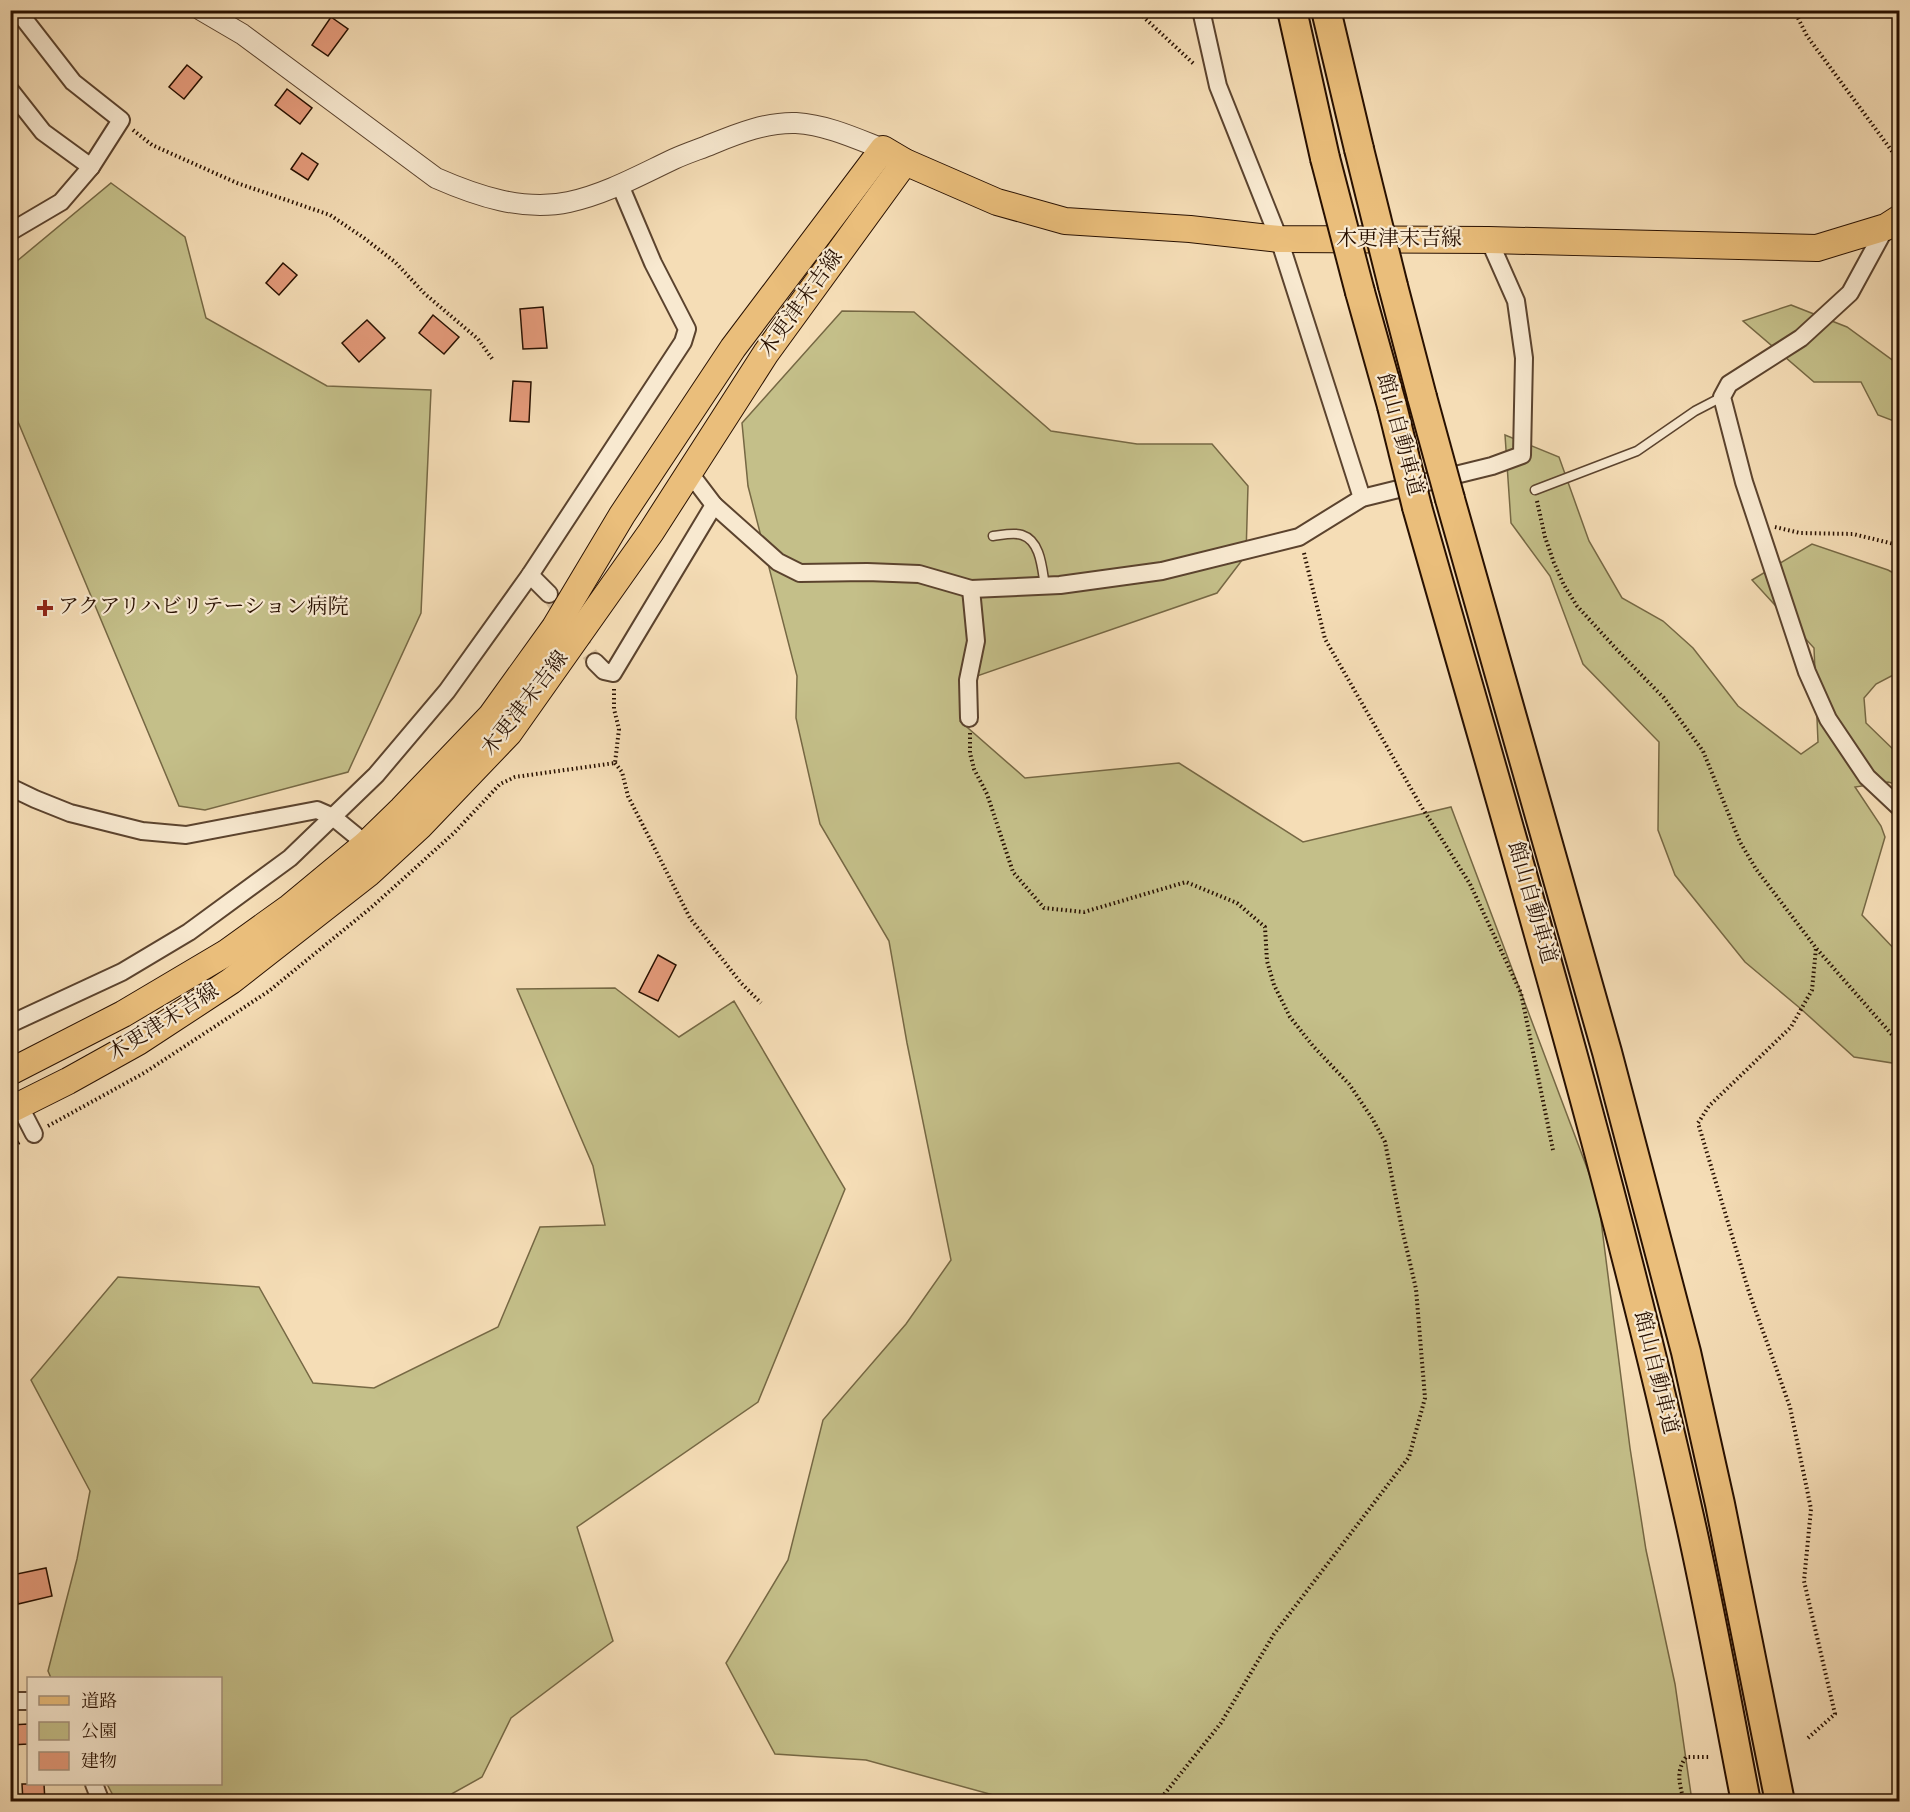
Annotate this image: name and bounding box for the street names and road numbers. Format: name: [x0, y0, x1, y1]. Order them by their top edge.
street label: 木更津末吉線: [1336, 225, 1462, 255]
street label: 木更津末吉線: [753, 244, 851, 364]
street label: 館山自動車道: [1368, 370, 1430, 500]
street label: 木更津末吉線: [475, 645, 577, 763]
street label: 館山自動車道: [1499, 838, 1563, 968]
street label: 木更津末吉線: [103, 977, 225, 1069]
street label: 館山自動車道: [1625, 1308, 1685, 1438]

